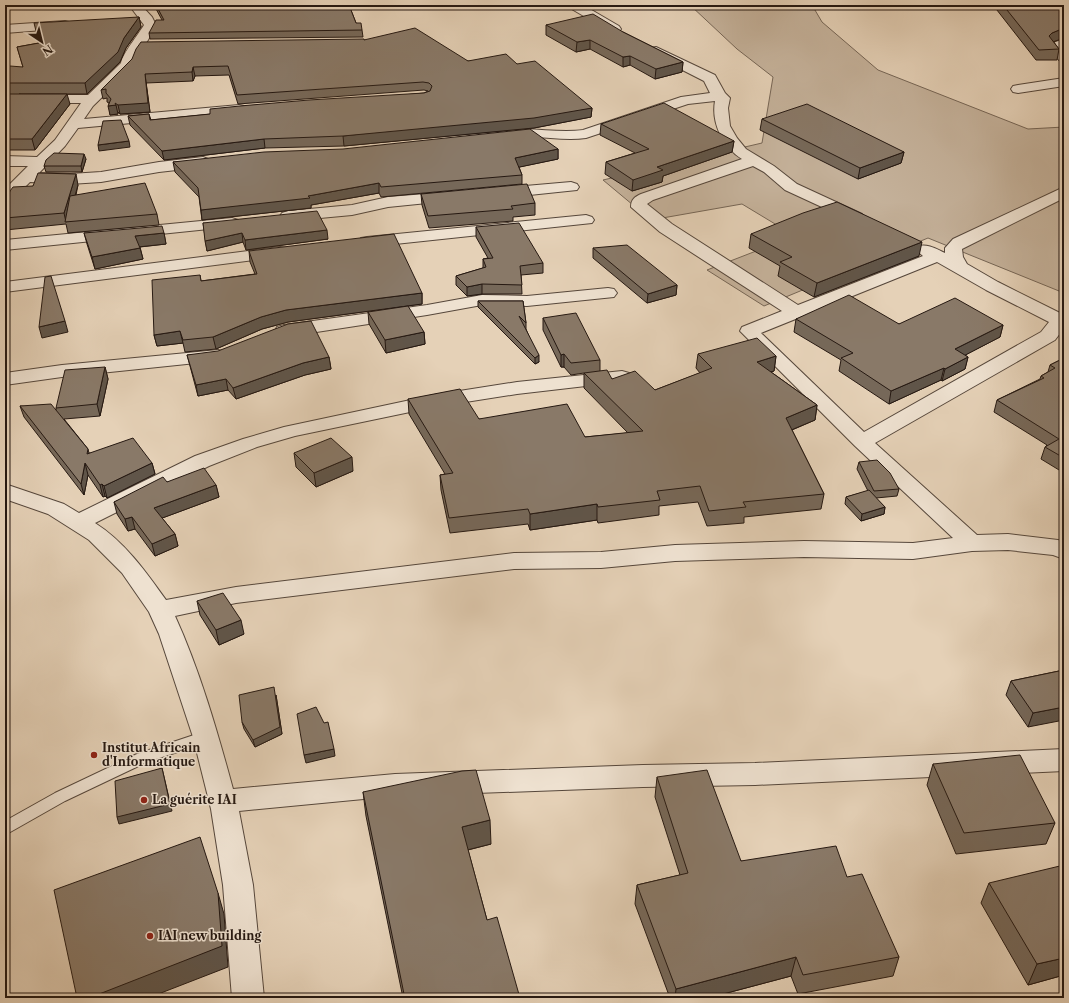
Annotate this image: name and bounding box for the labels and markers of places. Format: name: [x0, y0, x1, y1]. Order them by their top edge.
place label: Institut Africain d'Informatique: [102, 740, 201, 769]
marker: Institut Africain d'Informatique: [89, 750, 99, 760]
place label: La guérite IAI: [152, 792, 237, 807]
marker: La guérite IAI: [139, 795, 149, 805]
place label: IAI new building: [158, 928, 262, 943]
marker: IAI new building: [145, 931, 155, 941]

